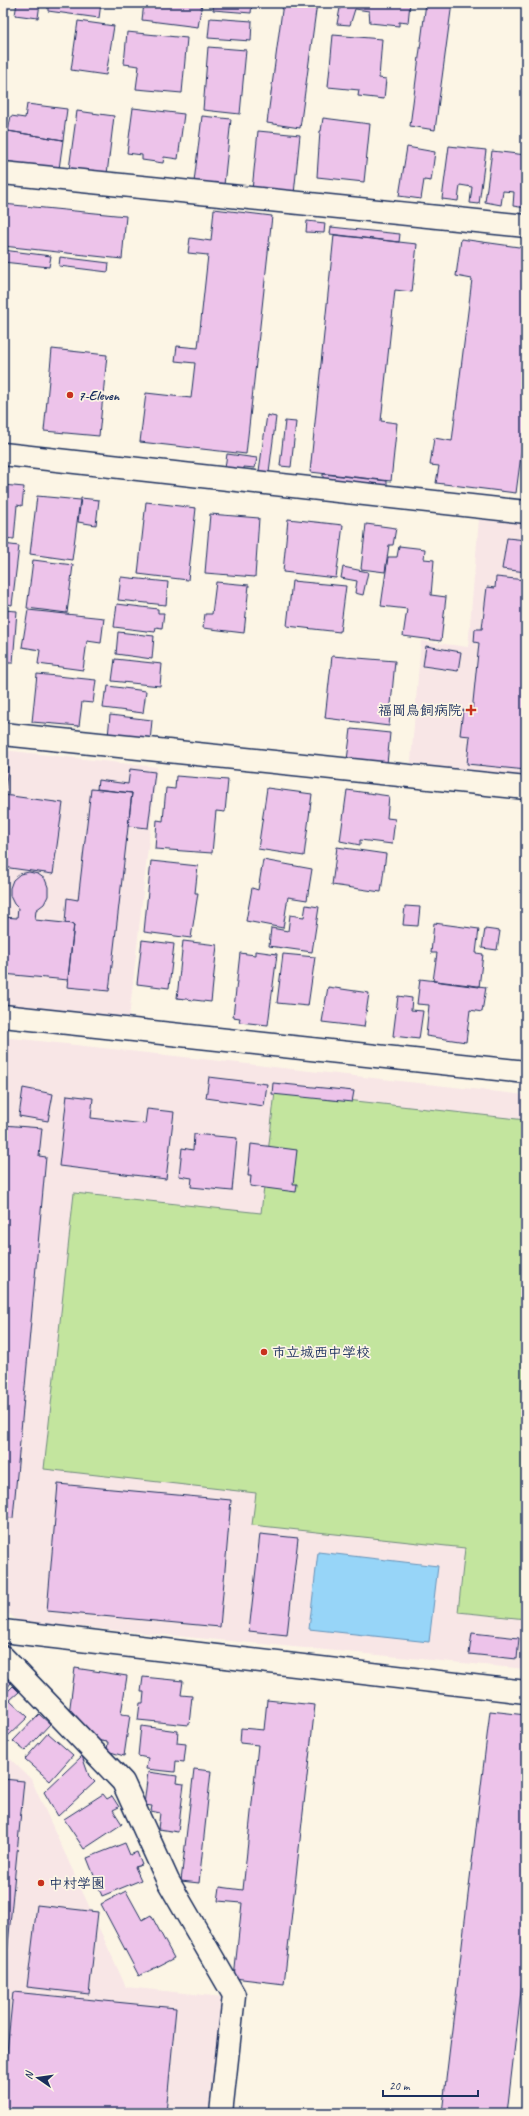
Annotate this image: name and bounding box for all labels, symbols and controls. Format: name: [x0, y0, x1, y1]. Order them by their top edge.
place label: 7-Eleven: [78, 387, 121, 404]
marker: 7-Eleven: [65, 390, 75, 400]
place label: 福岡鳥飼病院: [378, 702, 462, 719]
marker: 福岡鳥飼病院: [465, 704, 477, 716]
place label: 市立城西中学校: [272, 1344, 370, 1361]
marker: 市立城西中学校: [259, 1347, 269, 1357]
place label: 中村学園: [49, 1875, 105, 1892]
marker: 中村学園: [36, 1878, 46, 1888]
north arrow: [18, 2058, 58, 2098]
text: N: [21, 2069, 36, 2081]
scale bar: [383, 2072, 478, 2098]
text: 20 m: [389, 2078, 411, 2094]

